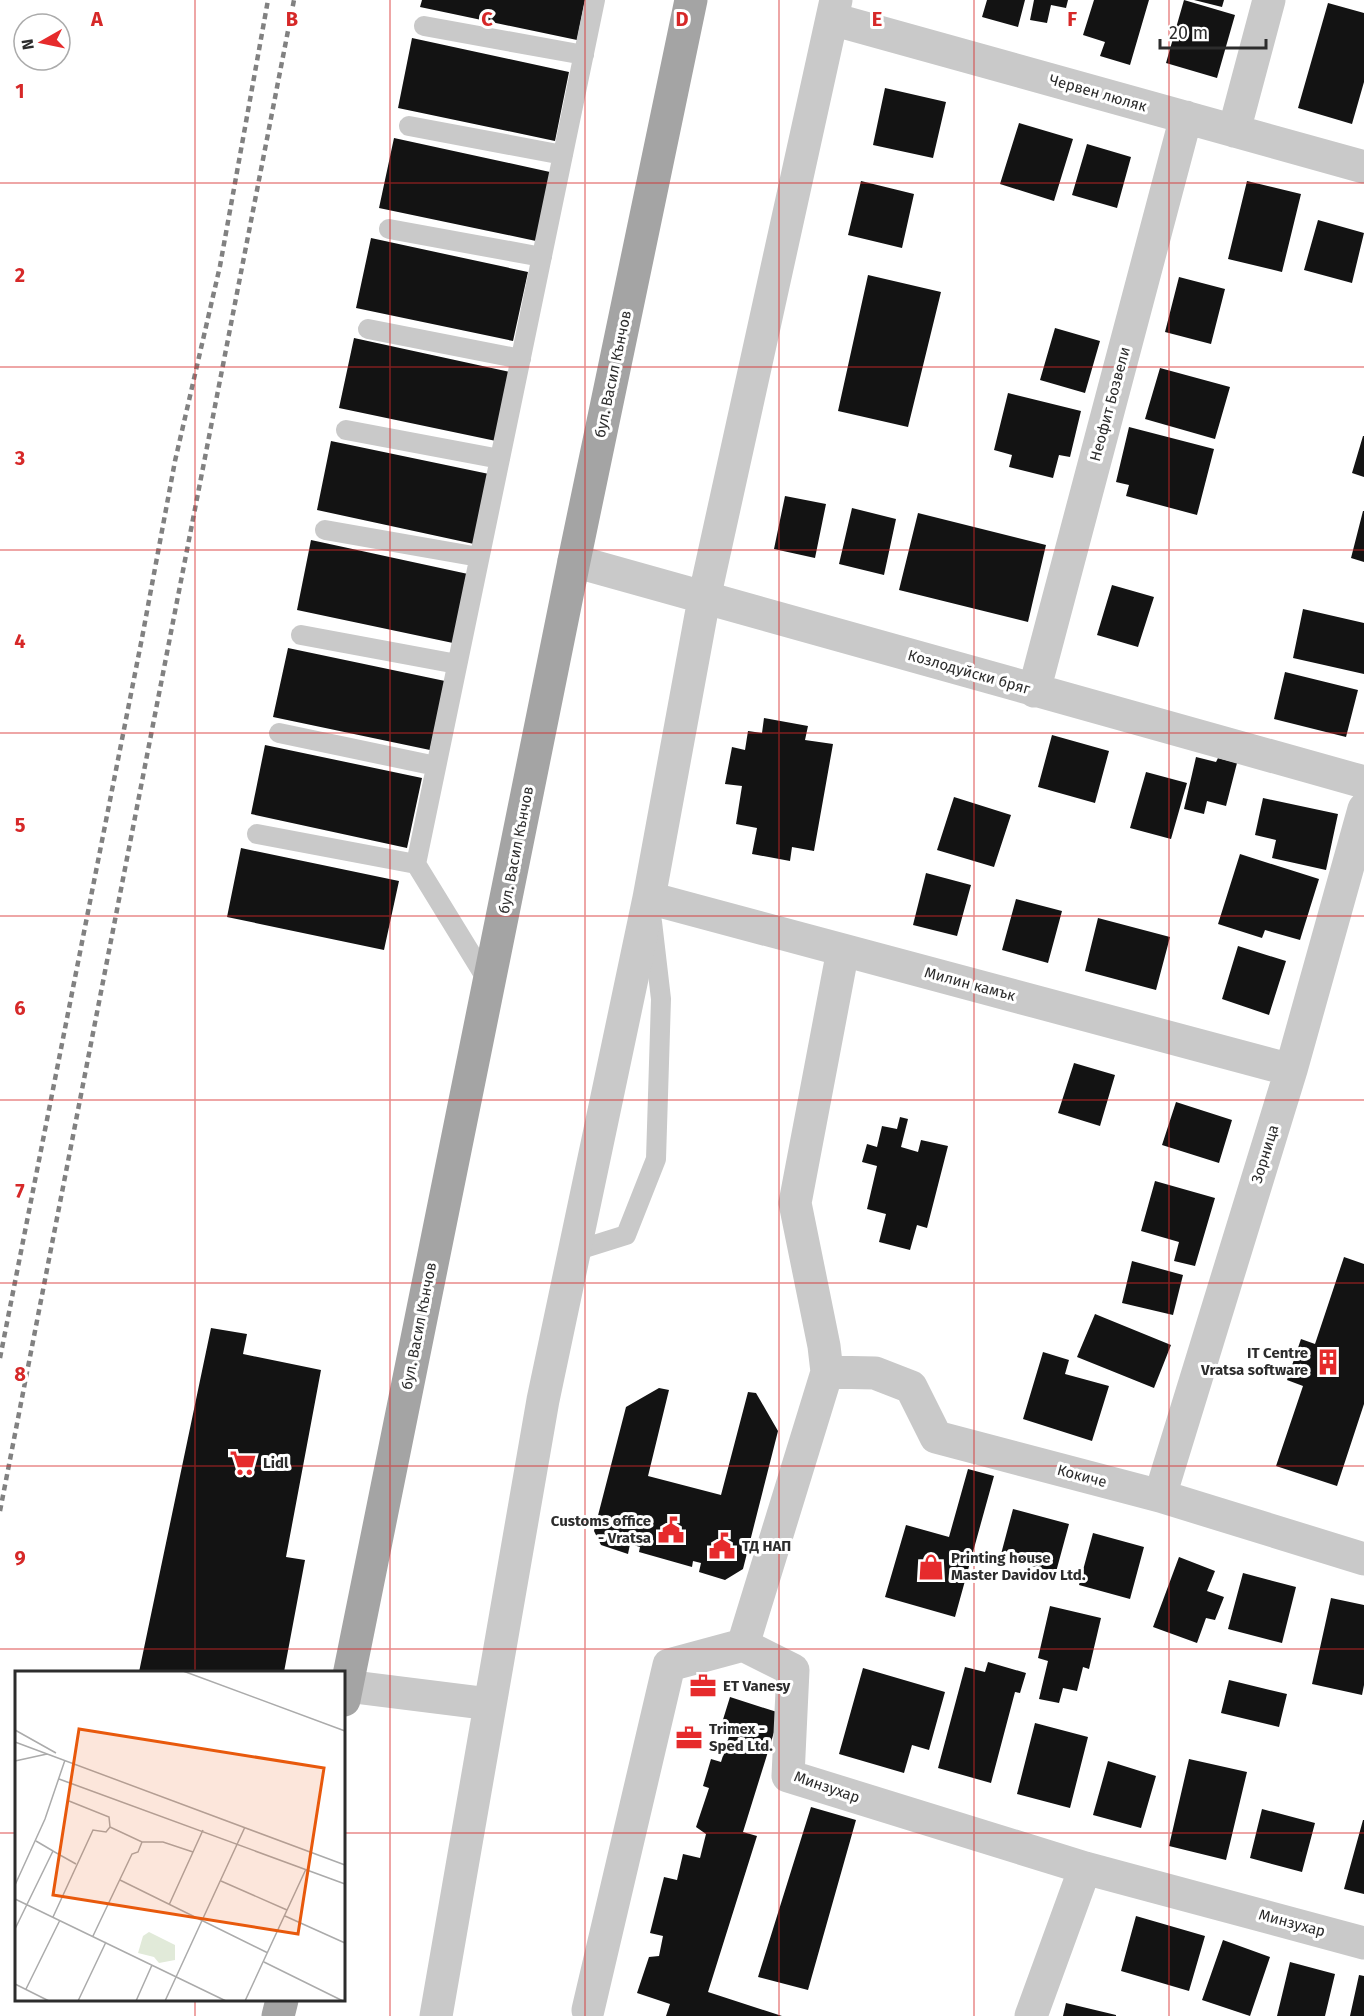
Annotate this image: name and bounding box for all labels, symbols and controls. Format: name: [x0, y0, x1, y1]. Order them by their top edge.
text: A: [90, 7, 104, 31]
text: B: [286, 7, 298, 31]
text: C: [481, 7, 493, 31]
text: D: [675, 7, 689, 31]
text: E: [872, 7, 882, 31]
text: F: [1067, 7, 1077, 31]
north arrow: [12, 12, 72, 72]
scale bar: [1160, 12, 1266, 50]
text: 20 m: [1169, 22, 1208, 44]
text: N: [17, 38, 38, 51]
street label: Червен люляк: [1047, 70, 1149, 116]
text: 1: [15, 79, 25, 103]
text: 2: [15, 263, 25, 287]
street label: бул. Васил Кънчов: [591, 309, 635, 439]
street label: Неофит Бозвели: [1086, 345, 1134, 463]
text: 3: [14, 446, 25, 470]
text: 4: [14, 629, 26, 653]
street label: Козлодуйски бряг: [906, 646, 1033, 698]
street label: бул. Васил Кънчов: [495, 785, 537, 915]
text: 5: [15, 813, 26, 837]
street label: Милин камък: [922, 963, 1018, 1005]
text: 6: [14, 996, 26, 1020]
street label: Зорница: [1248, 1123, 1282, 1185]
text: 7: [15, 1179, 25, 1203]
street label: бул. Васил Кънчов: [398, 1261, 440, 1391]
place label: IT Centre Vratsa software: [1200, 1344, 1308, 1379]
building icon: IT Centre Vratsa software: [1313, 1347, 1343, 1377]
text: 8: [14, 1362, 26, 1386]
supermarket icon: Lidl: [228, 1448, 258, 1478]
place label: Lidl: [263, 1454, 289, 1472]
street label: Кокиче: [1055, 1461, 1109, 1491]
place label: Customs office - Vratsa: [551, 1512, 651, 1547]
public building icon: Customs office - Vratsa: [656, 1515, 686, 1545]
public building icon: ТД НАП: [707, 1531, 737, 1561]
place label: ТД НАП: [742, 1537, 791, 1555]
text: 9: [14, 1546, 26, 1570]
place label: Printing house Master Davidov Ltd.: [951, 1549, 1086, 1584]
shop icon: Printing house Master Davidov Ltd.: [916, 1552, 946, 1582]
inset map: [15, 1671, 345, 2001]
office icon: ET Vanesy: [688, 1671, 718, 1701]
place label: ET Vanesy: [723, 1677, 791, 1695]
place label: Trimex - Sped Ltd.: [709, 1720, 773, 1755]
office icon: Trimex - Sped Ltd.: [674, 1723, 704, 1753]
street label: Минзухар: [792, 1767, 862, 1807]
street label: Минзухар: [1257, 1905, 1327, 1941]

